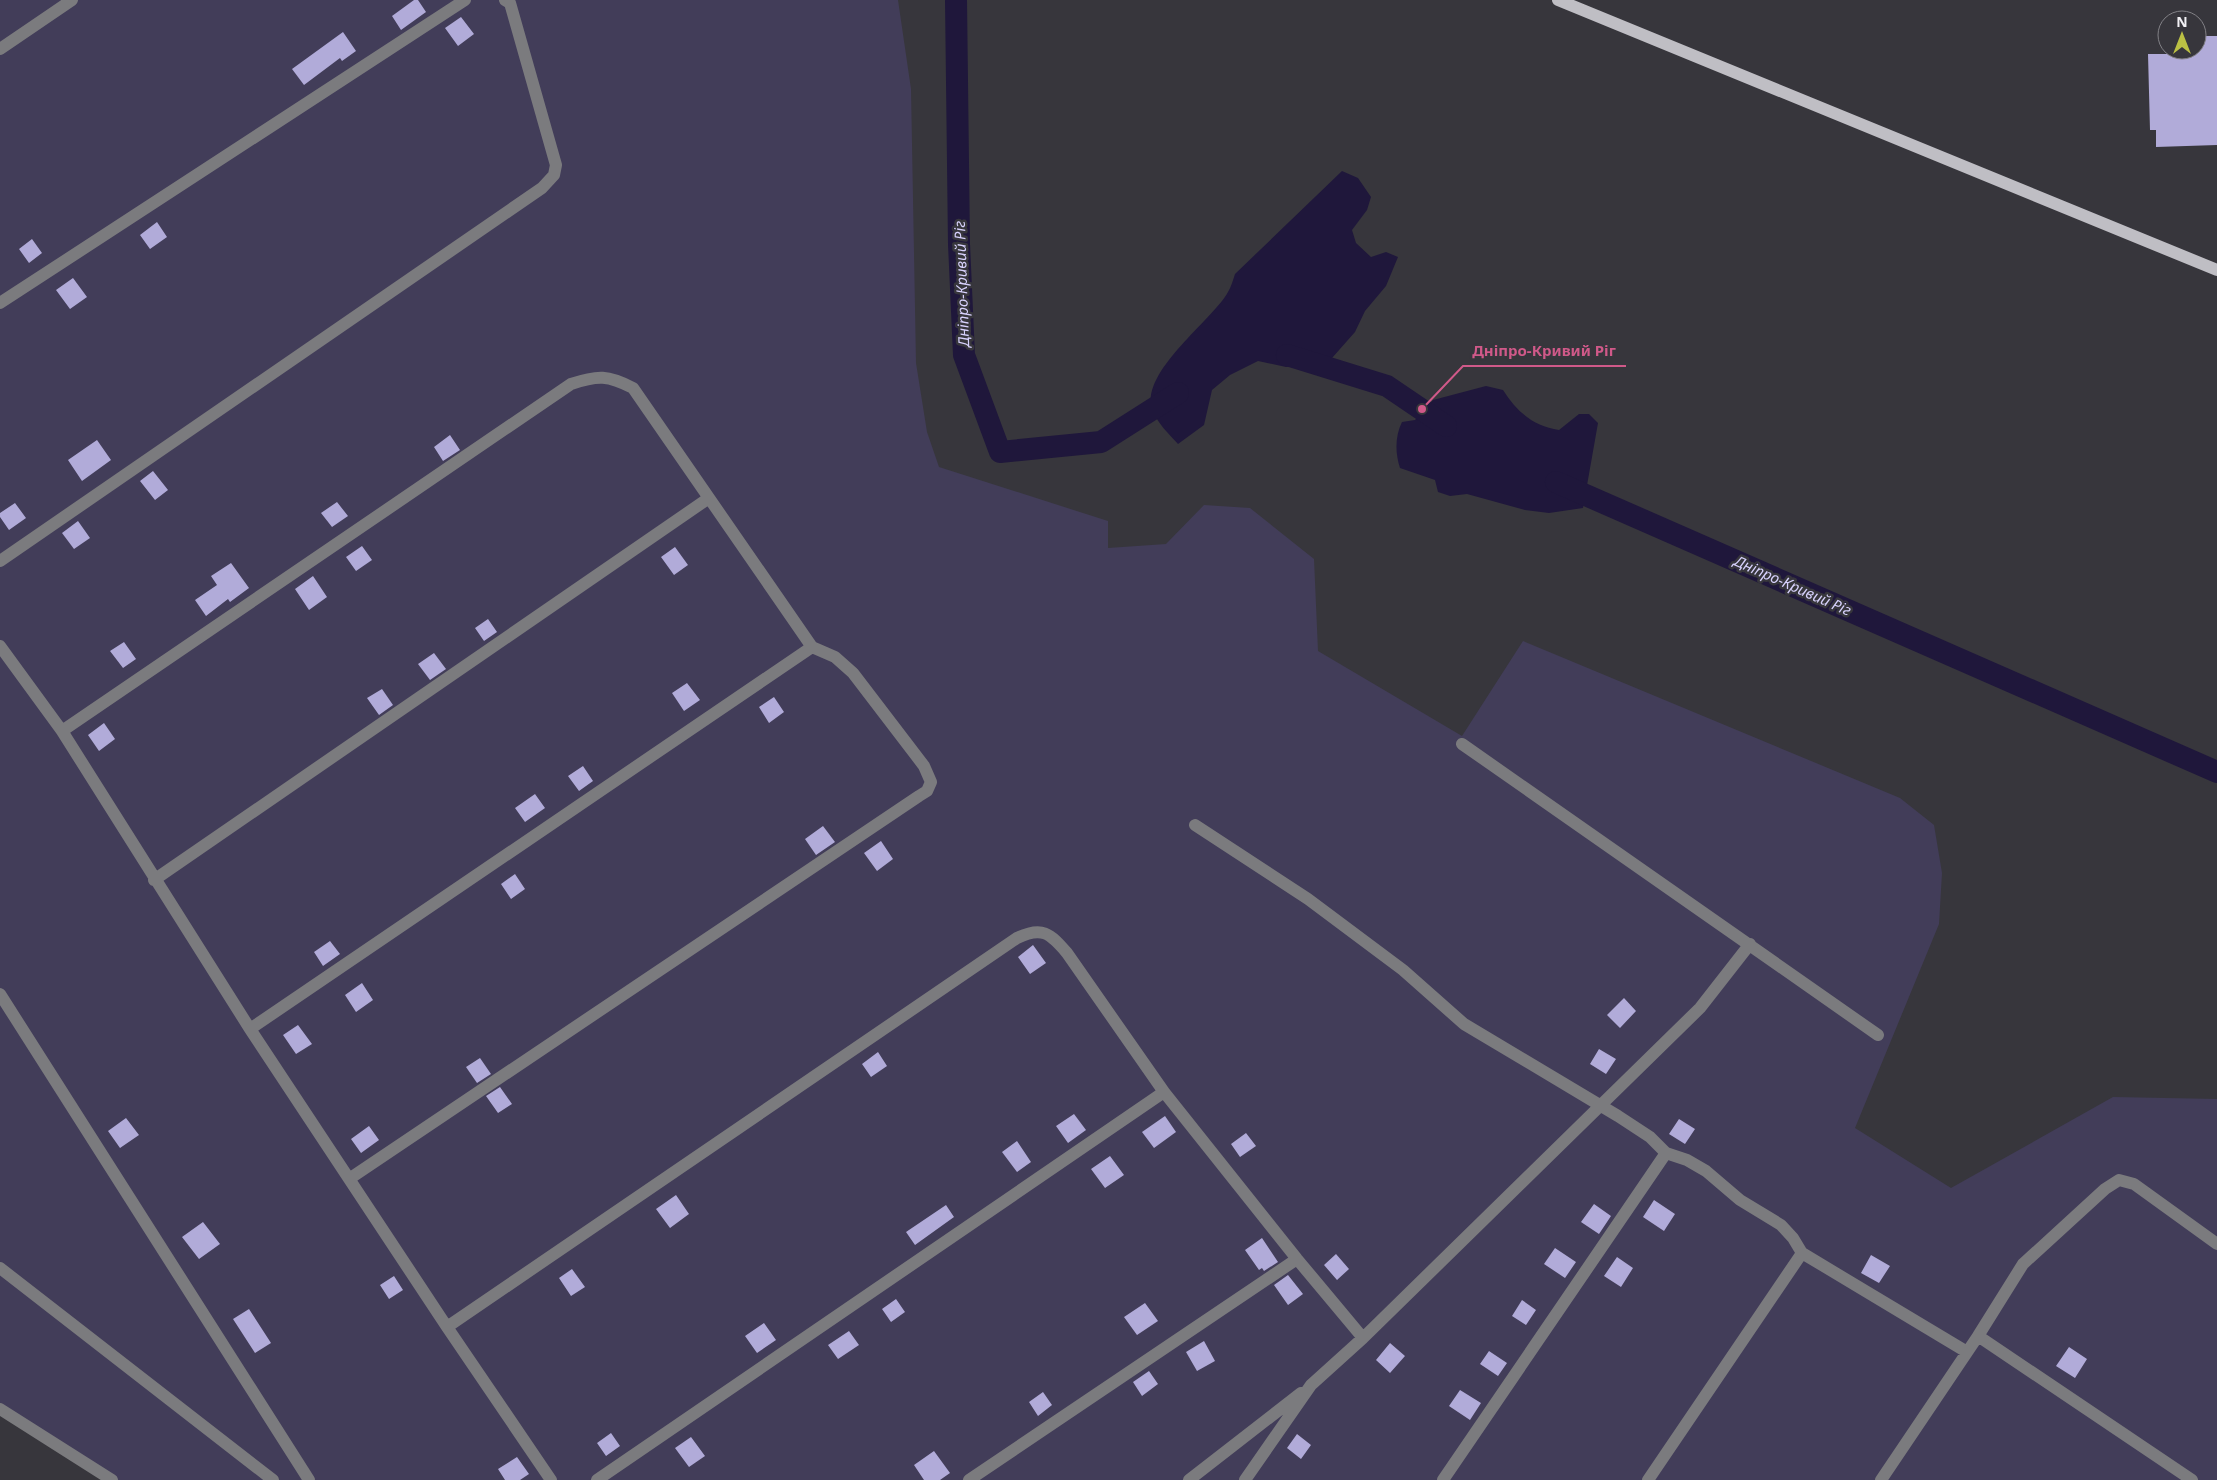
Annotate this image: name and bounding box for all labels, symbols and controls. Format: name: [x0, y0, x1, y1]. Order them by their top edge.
north arrow: [2157, 10, 2207, 60]
text: N: [2176, 12, 2188, 31]
water label: Дніпро-Кривий Ріг: [949, 220, 973, 349]
callout: Дніпро-Кривий Ріг: [1463, 336, 1626, 366]
text: Дніпро-Кривий Ріг: [1472, 340, 1616, 360]
water label: Дніпро-Кривий Ріг: [1729, 549, 1855, 620]

